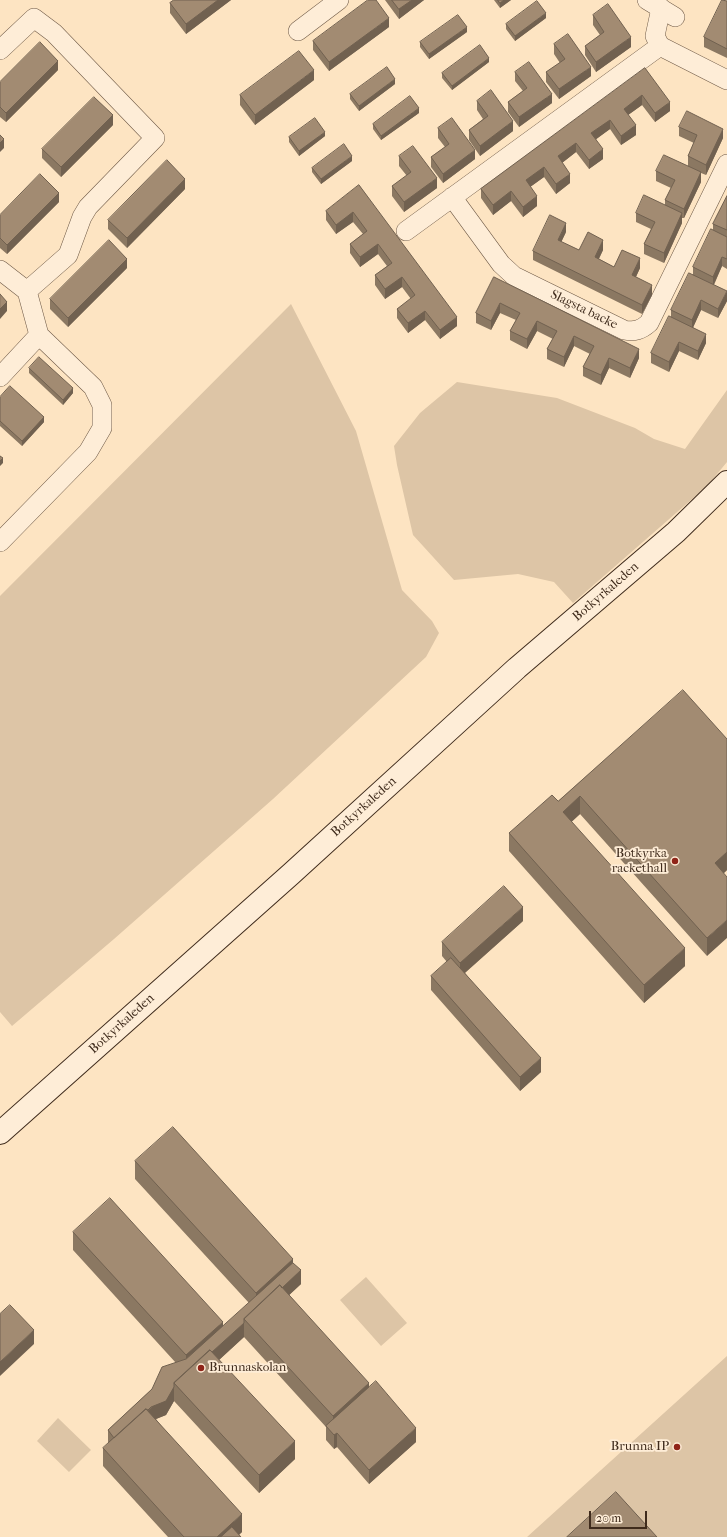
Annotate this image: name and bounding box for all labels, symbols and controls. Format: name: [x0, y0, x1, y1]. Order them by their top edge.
street label: Slagsta backe: [548, 287, 620, 333]
street label: Botkyrkaleden: [570, 559, 642, 625]
street label: Botkyrkaleden: [328, 774, 400, 840]
place label: Botkyrka rackethall: [612, 846, 667, 877]
marker: Botkyrka rackethall: [670, 856, 680, 866]
street label: Botkyrkaleden: [86, 991, 158, 1057]
place label: Brunnaskolan: [209, 1360, 286, 1376]
marker: Brunnaskolan: [196, 1363, 206, 1373]
place label: Brunna IP: [611, 1439, 669, 1455]
marker: Brunna IP: [672, 1442, 682, 1452]
scale bar: [591, 1503, 649, 1529]
text: 20 m: [596, 1511, 621, 1525]

